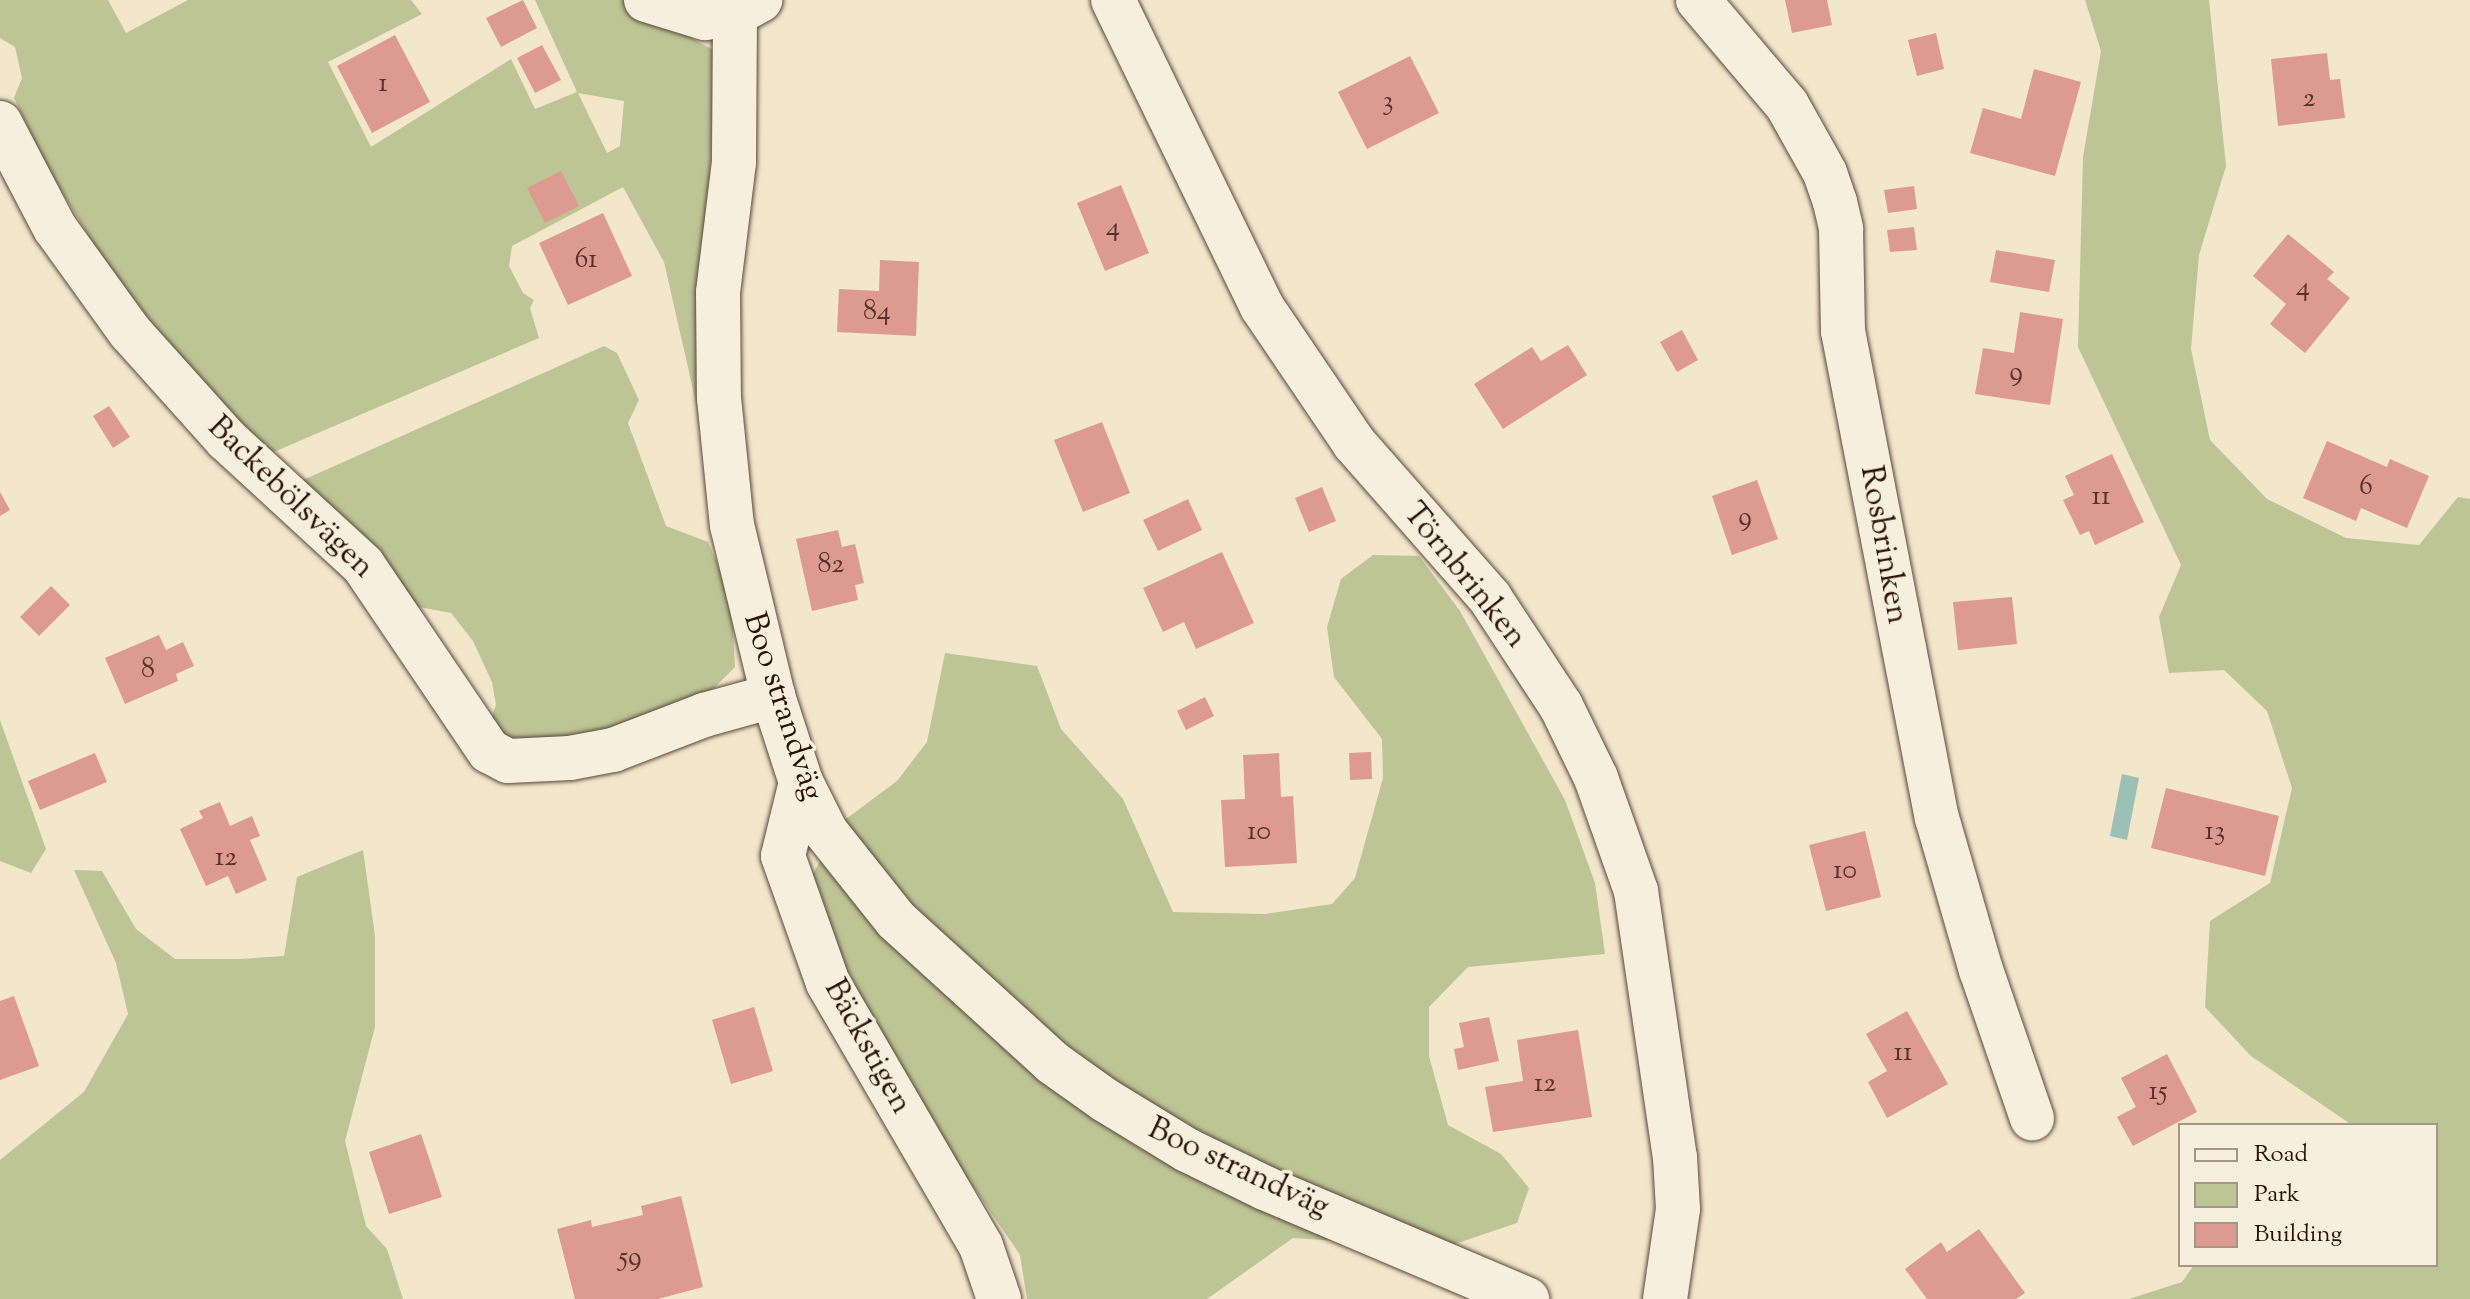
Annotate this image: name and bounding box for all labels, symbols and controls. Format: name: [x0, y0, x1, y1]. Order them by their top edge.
house number: 1: [378, 67, 388, 101]
house number: 2: [2302, 82, 2316, 116]
house number: 3: [1382, 85, 1394, 119]
house number: 4: [1106, 211, 1120, 245]
house number: 61: [574, 243, 598, 277]
house number: 4: [2296, 271, 2310, 305]
house number: 84: [863, 295, 891, 329]
house number: 9: [2009, 356, 2023, 390]
street label: Backebölsvägen: [199, 409, 381, 587]
street label: Rosbrinken: [1850, 463, 1916, 627]
house number: 6: [2359, 470, 2373, 504]
house number: 11: [2091, 480, 2111, 514]
street label: Törnbrinken: [1394, 496, 1534, 656]
house number: 9: [1738, 501, 1752, 535]
house number: 82: [818, 548, 844, 582]
street label: Boo strandväg: [734, 608, 830, 806]
house number: 8: [141, 653, 155, 687]
house number: 10: [1247, 815, 1271, 849]
house number: 13: [2205, 815, 2225, 849]
house number: 12: [215, 841, 237, 875]
house number: 10: [1833, 854, 1857, 888]
street label: Bäckstigen: [814, 973, 920, 1121]
house number: 11: [1893, 1036, 1913, 1070]
house number: 12: [1534, 1067, 1556, 1101]
house number: 15: [2148, 1075, 2168, 1109]
street label: Boo strandväg: [1141, 1110, 1335, 1228]
legend: [2178, 1123, 2438, 1267]
text: Road: [2254, 1138, 2308, 1172]
text: Park: [2254, 1178, 2300, 1212]
text: Building: [2254, 1218, 2342, 1252]
house number: 59: [618, 1241, 642, 1275]

